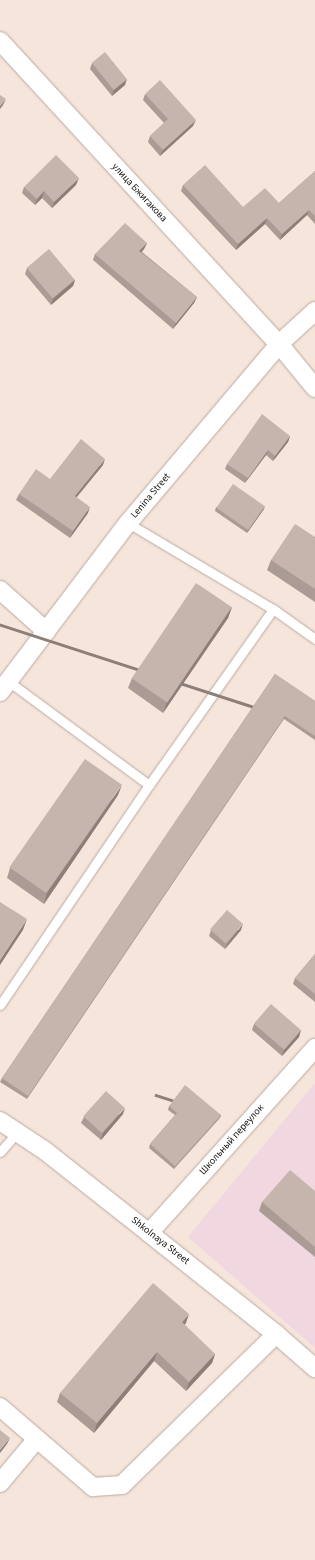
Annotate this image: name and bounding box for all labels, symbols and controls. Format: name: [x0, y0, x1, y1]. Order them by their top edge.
street label: улица Бжигакова: [109, 161, 169, 225]
street label: Lenina Street: [129, 471, 173, 521]
street label: Школьный переулок: [197, 1102, 267, 1178]
street label: Shkolnaya Street: [128, 1215, 192, 1267]

